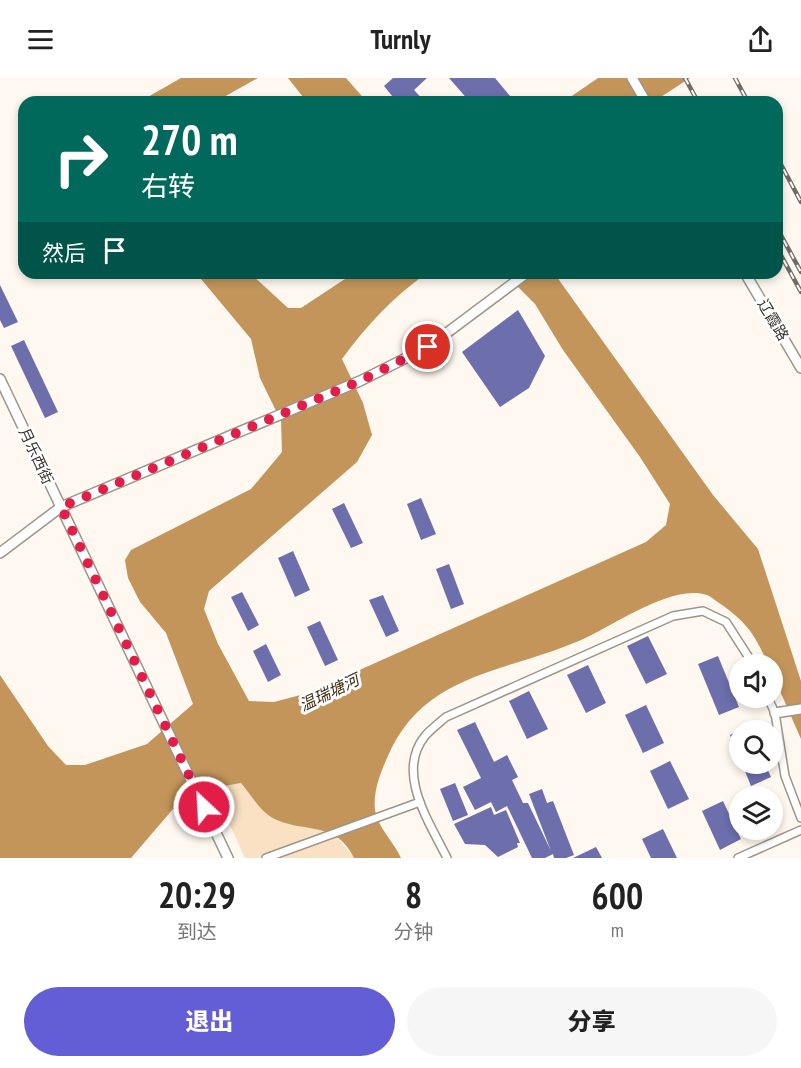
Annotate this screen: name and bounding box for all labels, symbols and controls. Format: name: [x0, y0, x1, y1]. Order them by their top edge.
text: Turnly: [371, 22, 430, 56]
icon: menu: [24, 23, 57, 56]
icon: share: [744, 23, 777, 56]
text: 270 m: [141, 112, 238, 167]
icon: right: [42, 120, 120, 198]
text: 右转: [141, 169, 195, 203]
icon: arrive: [98, 234, 131, 267]
text: 然后: [42, 239, 86, 267]
street label: 辽霞路: [754, 296, 793, 344]
pin: [402, 321, 453, 372]
icon: arrive: [411, 330, 444, 363]
street label: 月乐西街: [15, 425, 58, 487]
map controls: [729, 654, 783, 840]
button: sound: [729, 654, 783, 708]
water label: 温瑞塘河: [296, 668, 365, 715]
button: search: [729, 720, 783, 774]
position arrow: [172, 775, 236, 839]
button: layers: [729, 786, 783, 840]
text: 20:29: [158, 871, 236, 918]
text: 8: [405, 871, 422, 918]
text: 600: [592, 872, 643, 919]
text: m: [611, 917, 624, 943]
text: 到达: [177, 919, 217, 945]
text: 分钟: [394, 919, 434, 945]
button: 退出: [24, 987, 395, 1056]
button: 分享: [407, 987, 777, 1056]

